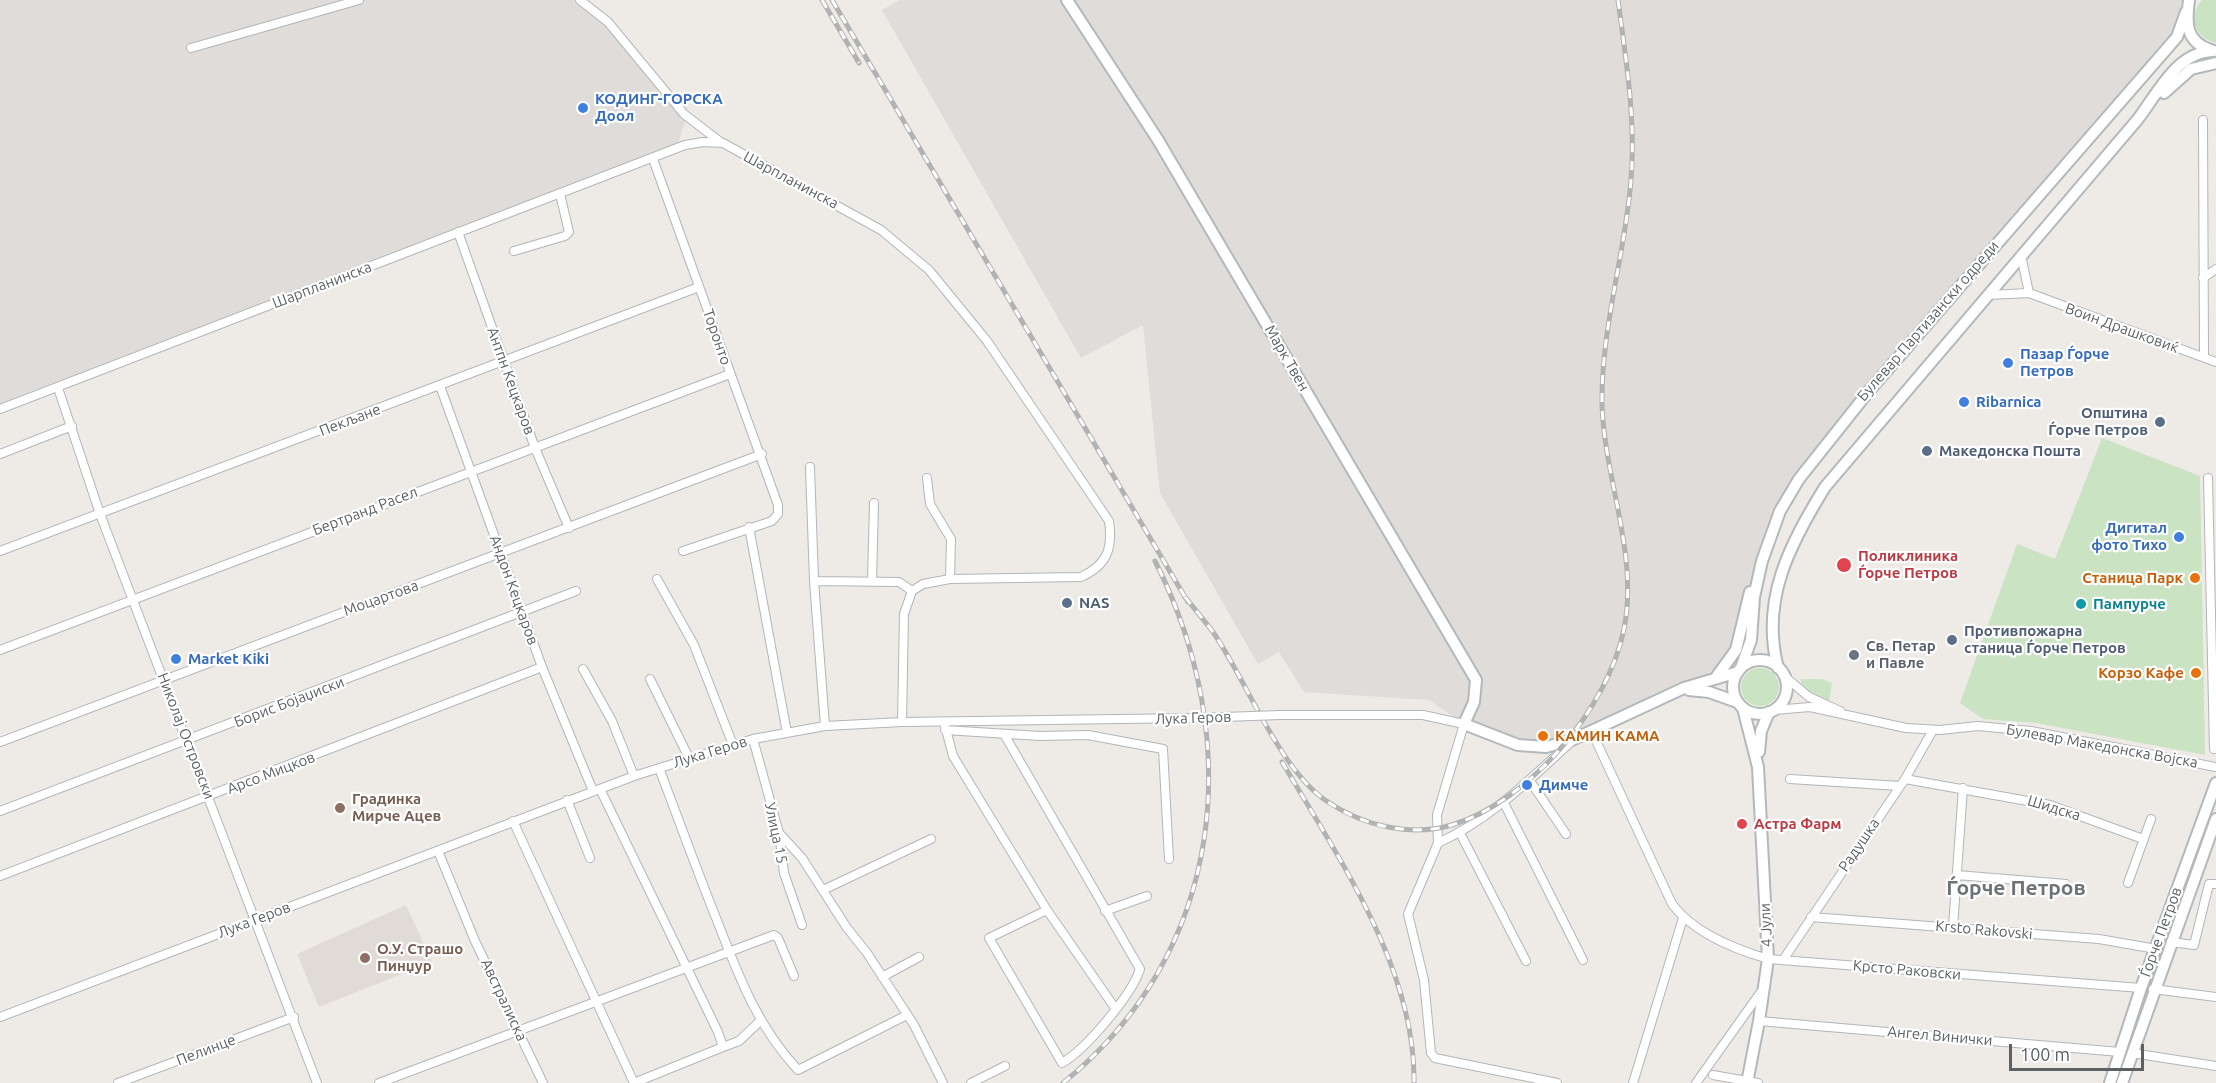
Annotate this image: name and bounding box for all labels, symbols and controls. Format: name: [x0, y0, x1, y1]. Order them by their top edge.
place label: КОДИНГ-ГОРСКА Доол: [595, 90, 723, 125]
marker: КОДИНГ-ГОРСКА Доол: [576, 101, 590, 115]
street label: Шарпланинска: [740, 147, 842, 213]
street label: Булевар Партизански одреди: [1853, 237, 2003, 405]
street label: Шарпланинска: [270, 258, 374, 312]
street label: Воин Драшковиќ: [2063, 299, 2181, 357]
street label: Торонто: [699, 307, 735, 367]
street label: Марк Твен: [1261, 322, 1313, 394]
street label: Антпн Кецкаров: [483, 325, 539, 437]
place label: Пазар Ѓорче Петров: [2020, 345, 2109, 380]
marker: Пазар Ѓорче Петров: [2001, 356, 2015, 370]
place label: Ribarnica: [1976, 393, 2041, 411]
marker: Ribarnica: [1957, 395, 1971, 409]
street label: Пекљане: [317, 400, 383, 440]
place label: Општина Ѓорче Петров: [2048, 404, 2148, 439]
marker: Општина Ѓорче Петров: [2153, 415, 2167, 429]
place label: Македонска Пошта: [1939, 442, 2081, 460]
marker: Македонска Пошта: [1920, 444, 1934, 458]
street label: Бертранд Расел: [310, 483, 420, 539]
place label: Дигитал фото Тихо: [2091, 519, 2167, 554]
marker: Дигитал фото Тихо: [2172, 530, 2186, 544]
street label: Андон Кецкаров: [486, 533, 542, 647]
place label: Поликлиника Ѓорче Петров: [1858, 547, 1958, 582]
marker: Поликлиника Ѓорче Петров: [1835, 556, 1853, 574]
place label: Станица Парк: [2082, 569, 2183, 587]
marker: Станица Парк: [2188, 571, 2202, 585]
street label: Моцартова: [341, 576, 421, 620]
place label: NAS: [1079, 594, 1110, 612]
place label: Пампурче: [2093, 595, 2166, 613]
marker: NAS: [1060, 596, 1074, 610]
marker: Пампурче: [2074, 597, 2088, 611]
place label: Противпожарна станица Ѓорче Петров: [1964, 622, 2126, 657]
marker: Противпожарна станица Ѓорче Петров: [1945, 633, 1959, 647]
place label: Св. Петар и Павле: [1866, 637, 1936, 672]
marker: Св. Петар и Павле: [1847, 648, 1861, 662]
place label: Market Kiki: [188, 650, 269, 668]
marker: Market Kiki: [169, 652, 183, 666]
place label: Корзо Кафе: [2098, 664, 2184, 682]
marker: Корзо Кафе: [2189, 666, 2203, 680]
street label: Николај Островски: [154, 670, 218, 802]
street label: Борис Бојаџиски: [231, 673, 347, 731]
street label: Лука Геров: [1154, 708, 1232, 728]
street label: Булевар Македонска Војска: [2005, 720, 2199, 772]
place label: КАМИН КАМА: [1555, 727, 1660, 745]
marker: КАМИН КАМА: [1536, 729, 1550, 743]
street label: Лука Геров: [671, 732, 749, 772]
street label: Арсо Мицков: [224, 748, 318, 798]
place label: Димче: [1539, 776, 1588, 794]
marker: Димче: [1520, 778, 1534, 792]
place label: Градинка Мирче Ацев: [352, 790, 441, 825]
street label: Шидска: [2025, 791, 2083, 825]
marker: Градинка Мирче Ацев: [333, 801, 347, 815]
street label: Улица 15: [761, 801, 791, 865]
place label: Астра Фарм: [1754, 815, 1842, 833]
street label: Радушка: [1835, 815, 1883, 875]
marker: Астра Фарм: [1735, 817, 1749, 831]
district label: Ѓорче Петров: [1946, 875, 2086, 901]
street label: Ѓорче Петров: [2136, 885, 2186, 979]
street label: Лука Геров: [215, 898, 293, 942]
street label: 4 Јули: [1756, 903, 1776, 947]
street label: Krsto Rakovski: [1935, 917, 2033, 943]
place label: О.У. Страшо Пинџур: [377, 940, 463, 975]
marker: О.У. Страшо Пинџур: [358, 951, 372, 965]
street label: Австралиска: [477, 956, 531, 1044]
street label: Крсто Раковски: [1852, 956, 1962, 984]
street label: Ангел Винички: [1887, 1022, 1993, 1050]
street label: Пелинце: [174, 1030, 238, 1070]
scale bar: [2012, 1032, 2147, 1070]
text: 100 m: [2020, 1044, 2070, 1064]

